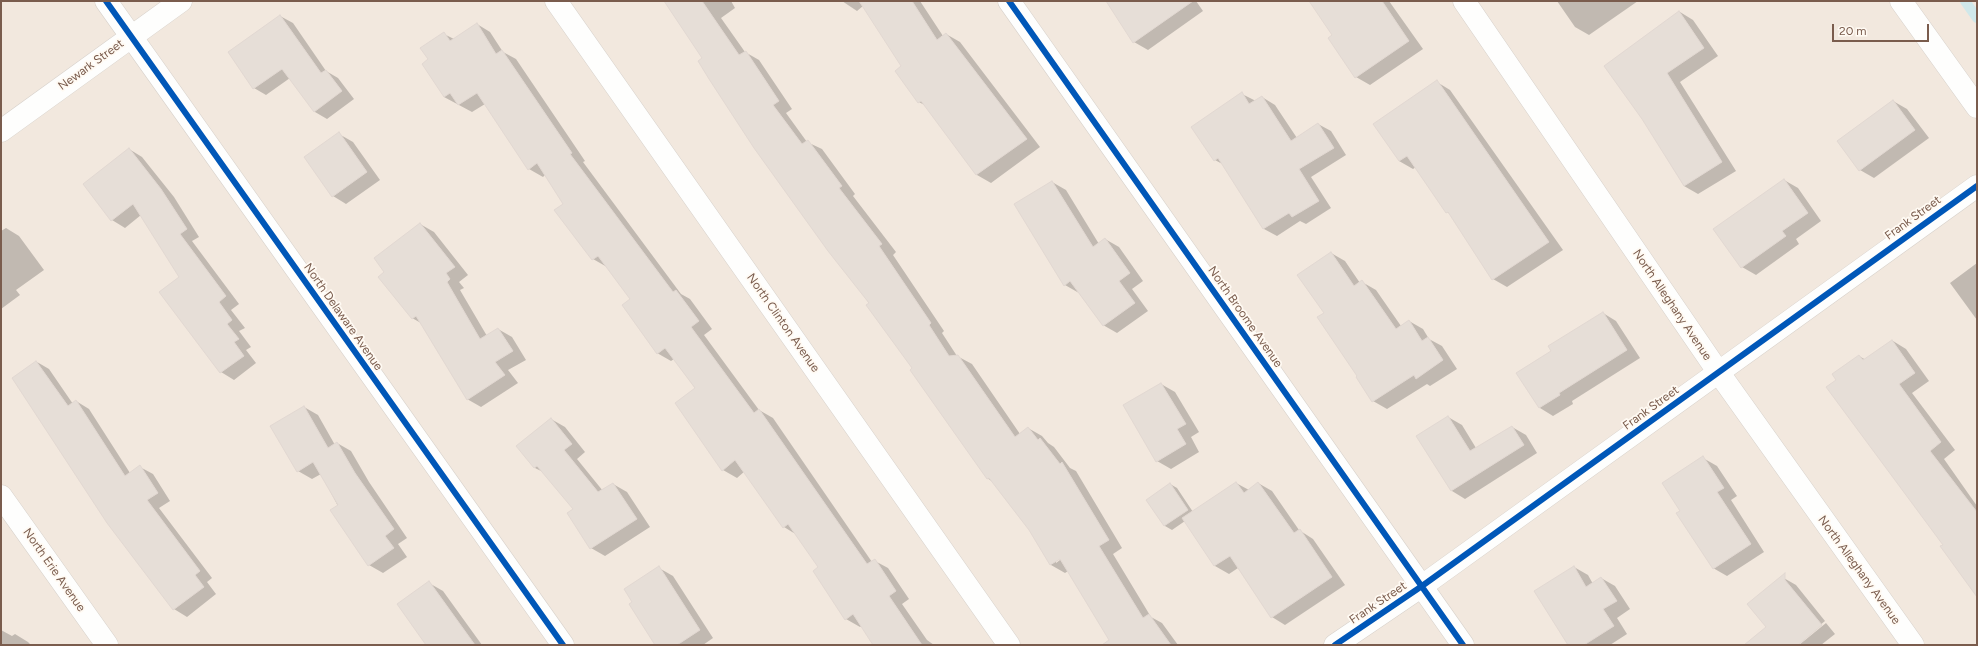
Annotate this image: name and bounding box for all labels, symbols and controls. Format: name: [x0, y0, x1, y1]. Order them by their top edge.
scale bar: [1834, 16, 1931, 42]
text: 20 m: [1839, 24, 1867, 38]
street label: Newark Street: [55, 36, 127, 94]
street label: Frank Street: [1882, 193, 1944, 243]
street label: North Alleghany Avenue: [1629, 247, 1715, 363]
street label: North Delaware Avenue: [301, 261, 385, 373]
street label: North Broome Avenue: [1205, 264, 1285, 370]
street label: North Clinton Avenue: [744, 271, 822, 375]
street label: Frank Street: [1620, 383, 1682, 433]
street label: North Alleghany Avenue: [1815, 513, 1903, 627]
street label: North Erie Avenue: [20, 526, 88, 614]
street label: Frank Street: [1347, 579, 1409, 627]

